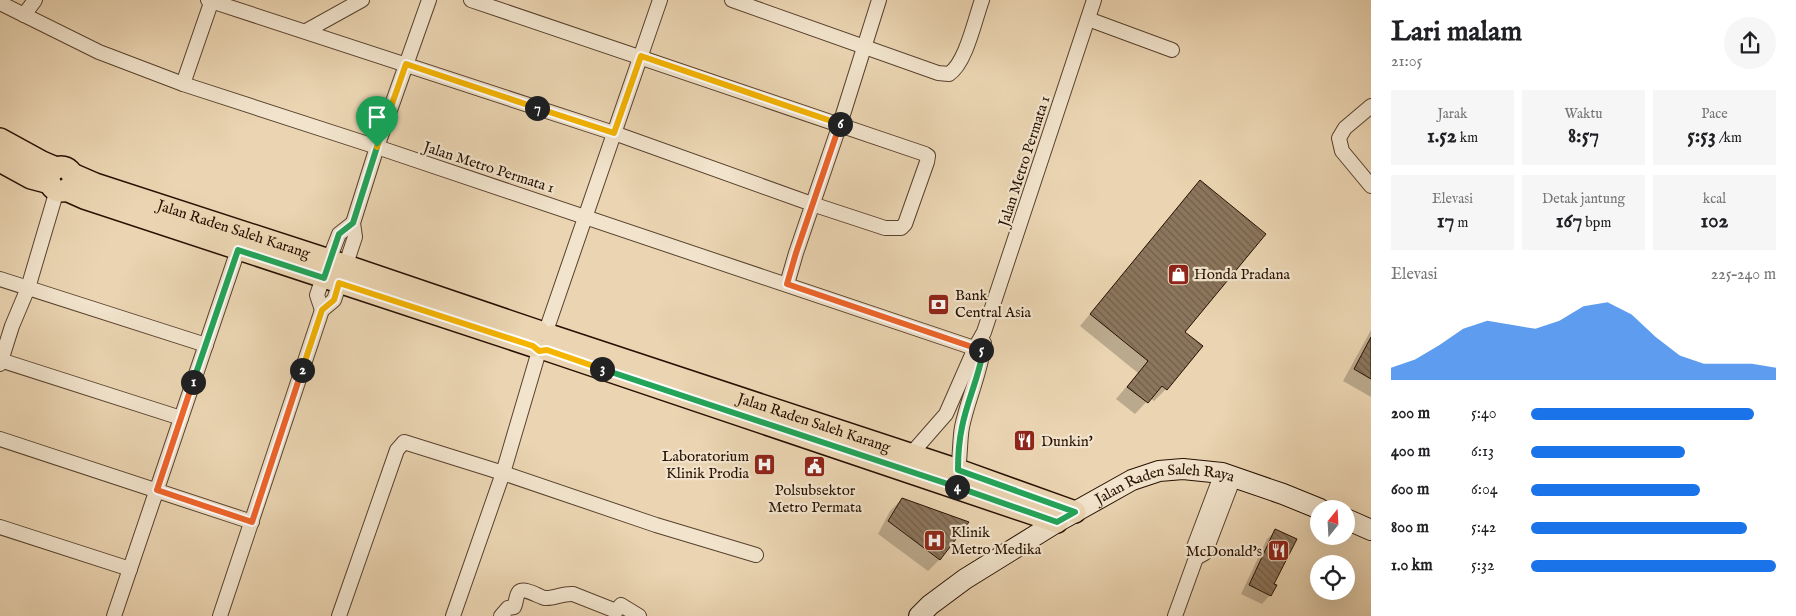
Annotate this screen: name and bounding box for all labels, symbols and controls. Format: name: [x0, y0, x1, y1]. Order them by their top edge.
text: Lari malam: [1391, 15, 1522, 50]
button: share: [1724, 17, 1776, 69]
text: 21:05: [1391, 52, 1422, 72]
street label: Jalan Metro Permata 1: [994, 93, 1055, 231]
pin: [356, 96, 398, 147]
pin: 7: [524, 96, 550, 120]
text: 7: [534, 99, 541, 117]
icon: arrive: [363, 103, 391, 131]
text: Jarak: [1437, 105, 1468, 123]
text: Waktu: [1564, 105, 1603, 123]
text: Pace: [1701, 105, 1728, 123]
pin: 6: [828, 112, 852, 136]
text: 6: [838, 115, 843, 133]
text: 1.52: [1427, 123, 1457, 150]
text: 8:57: [1568, 123, 1599, 150]
text: 5:53: [1687, 123, 1716, 150]
text: km: [1457, 129, 1478, 147]
text: /km: [1716, 129, 1742, 147]
street label: Jalan Metro Permata 1: [419, 137, 557, 198]
text: Elevasi: [1432, 190, 1473, 208]
text: Detak jantung: [1542, 190, 1625, 208]
text: kcal: [1703, 190, 1726, 208]
street label: Jalan Raden Saleh Karang: [153, 195, 313, 264]
text: 17: [1437, 208, 1454, 235]
text: 167: [1556, 208, 1582, 235]
text: 102: [1701, 208, 1728, 235]
text: m: [1454, 214, 1468, 232]
text: bpm: [1582, 214, 1611, 232]
shop icon: Honda Pradana: [1166, 262, 1190, 286]
place label: Honda Pradana: [1194, 265, 1291, 284]
text: Elevasi: [1391, 265, 1438, 285]
text: 225–240 m: [1711, 265, 1776, 285]
place label: Bank Central Asia: [955, 286, 1031, 322]
bank icon: Bank Central Asia: [927, 292, 951, 316]
pin: 5: [968, 338, 994, 362]
text: 5: [979, 341, 984, 359]
pin: 3: [590, 356, 614, 382]
pin: 2: [290, 358, 314, 382]
text: 3: [600, 360, 605, 378]
text: 2: [299, 361, 306, 379]
pin: 1: [180, 370, 206, 394]
text: 1: [191, 373, 196, 391]
street label: Jalan Raden Saleh Karang: [733, 388, 894, 457]
text: 200 m: [1391, 404, 1430, 424]
text: 5:40: [1471, 404, 1497, 424]
restaurant icon: Dunkin': [1013, 429, 1037, 453]
place label: Dunkin': [1041, 432, 1093, 451]
text: 400 m: [1391, 442, 1430, 462]
text: 6:13: [1471, 442, 1494, 462]
place label: Laboratorium Klinik Prodia: [662, 447, 750, 483]
hospital icon: Laboratorium Klinik Prodia: [753, 453, 777, 477]
public building icon: Polsubsektor Metro Permata: [803, 455, 827, 479]
street label: Jalan Raden Saleh Raya: [1090, 460, 1238, 510]
pin: 4: [944, 474, 970, 500]
text: 4: [954, 478, 961, 496]
text: 600 m: [1391, 480, 1429, 500]
text: 6:04: [1471, 480, 1498, 500]
place label: Polsubsektor Metro Permata: [768, 481, 862, 517]
north arrow: [1310, 500, 1355, 545]
map controls: [1310, 500, 1355, 600]
text: 800 m: [1391, 518, 1429, 538]
text: 5:42: [1471, 518, 1496, 538]
place label: Klinik Metro Medika: [951, 523, 1042, 559]
hospital icon: Klinik Metro Medika: [923, 529, 947, 553]
restaurant icon: McDonald's: [1266, 539, 1290, 563]
place label: McDonald's: [1186, 542, 1262, 561]
button: locate: [1310, 555, 1355, 600]
text: 1.0 km: [1391, 556, 1433, 576]
text: 5:32: [1471, 556, 1495, 576]

